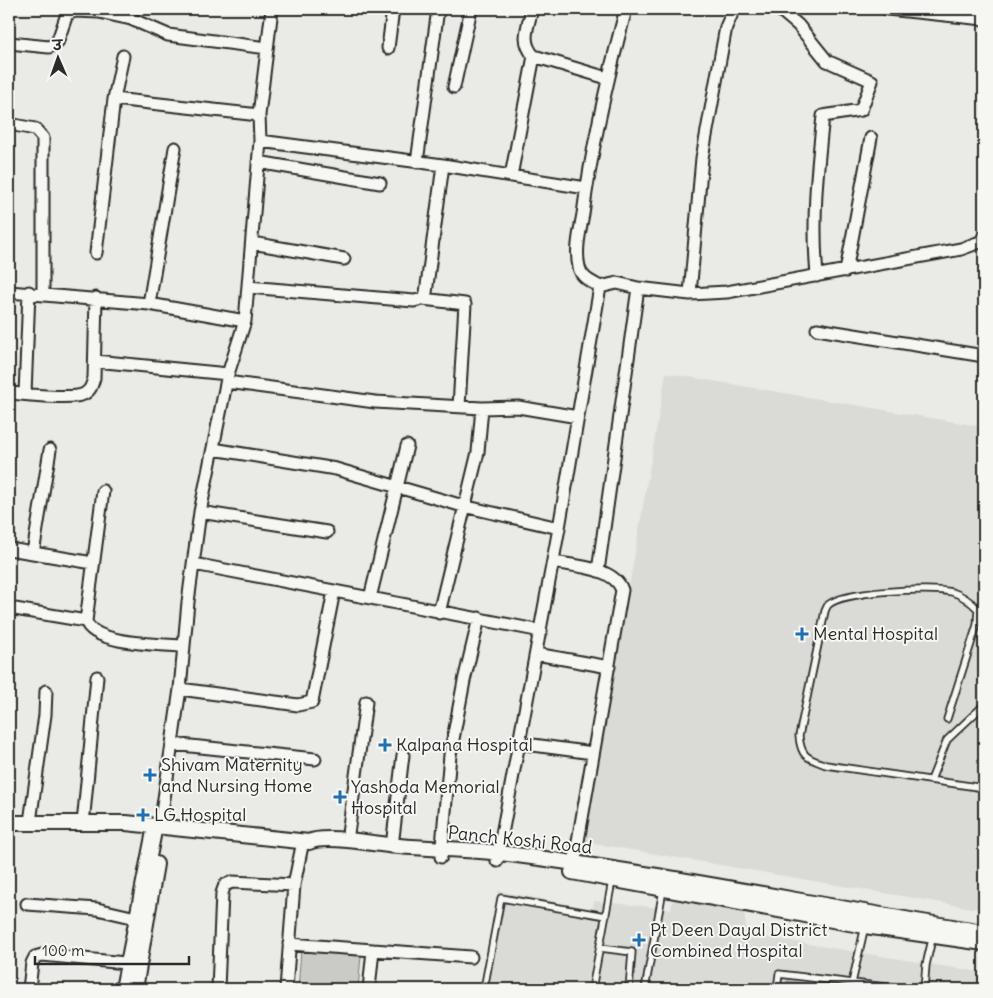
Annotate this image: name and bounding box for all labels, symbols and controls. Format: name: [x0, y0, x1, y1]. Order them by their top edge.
north arrow: [32, 32, 82, 82]
text: उ: [51, 36, 64, 54]
place label: Mental Hospital: [813, 622, 938, 645]
marker: Mental Hospital: [795, 627, 809, 641]
place label: Kalpana Hospital: [396, 733, 533, 756]
marker: Kalpana Hospital: [378, 738, 392, 752]
place label: Shivam Maternity and Nursing Home: [161, 753, 312, 797]
marker: Shivam Maternity and Nursing Home: [143, 768, 157, 782]
place label: Yashoda Memorial Hospital: [351, 775, 500, 819]
marker: Yashoda Memorial Hospital: [333, 790, 347, 804]
place label: LG Hospital: [154, 803, 246, 826]
marker: LG Hospital: [136, 808, 150, 822]
street label: Panch Koshi Road: [447, 820, 594, 859]
place label: Pt Deen Dayal District Combined Hospital: [650, 918, 827, 962]
scale bar: [35, 933, 189, 965]
marker: Pt Deen Dayal District Combined Hospital: [632, 933, 646, 947]
text: 100 m: [42, 941, 84, 960]

